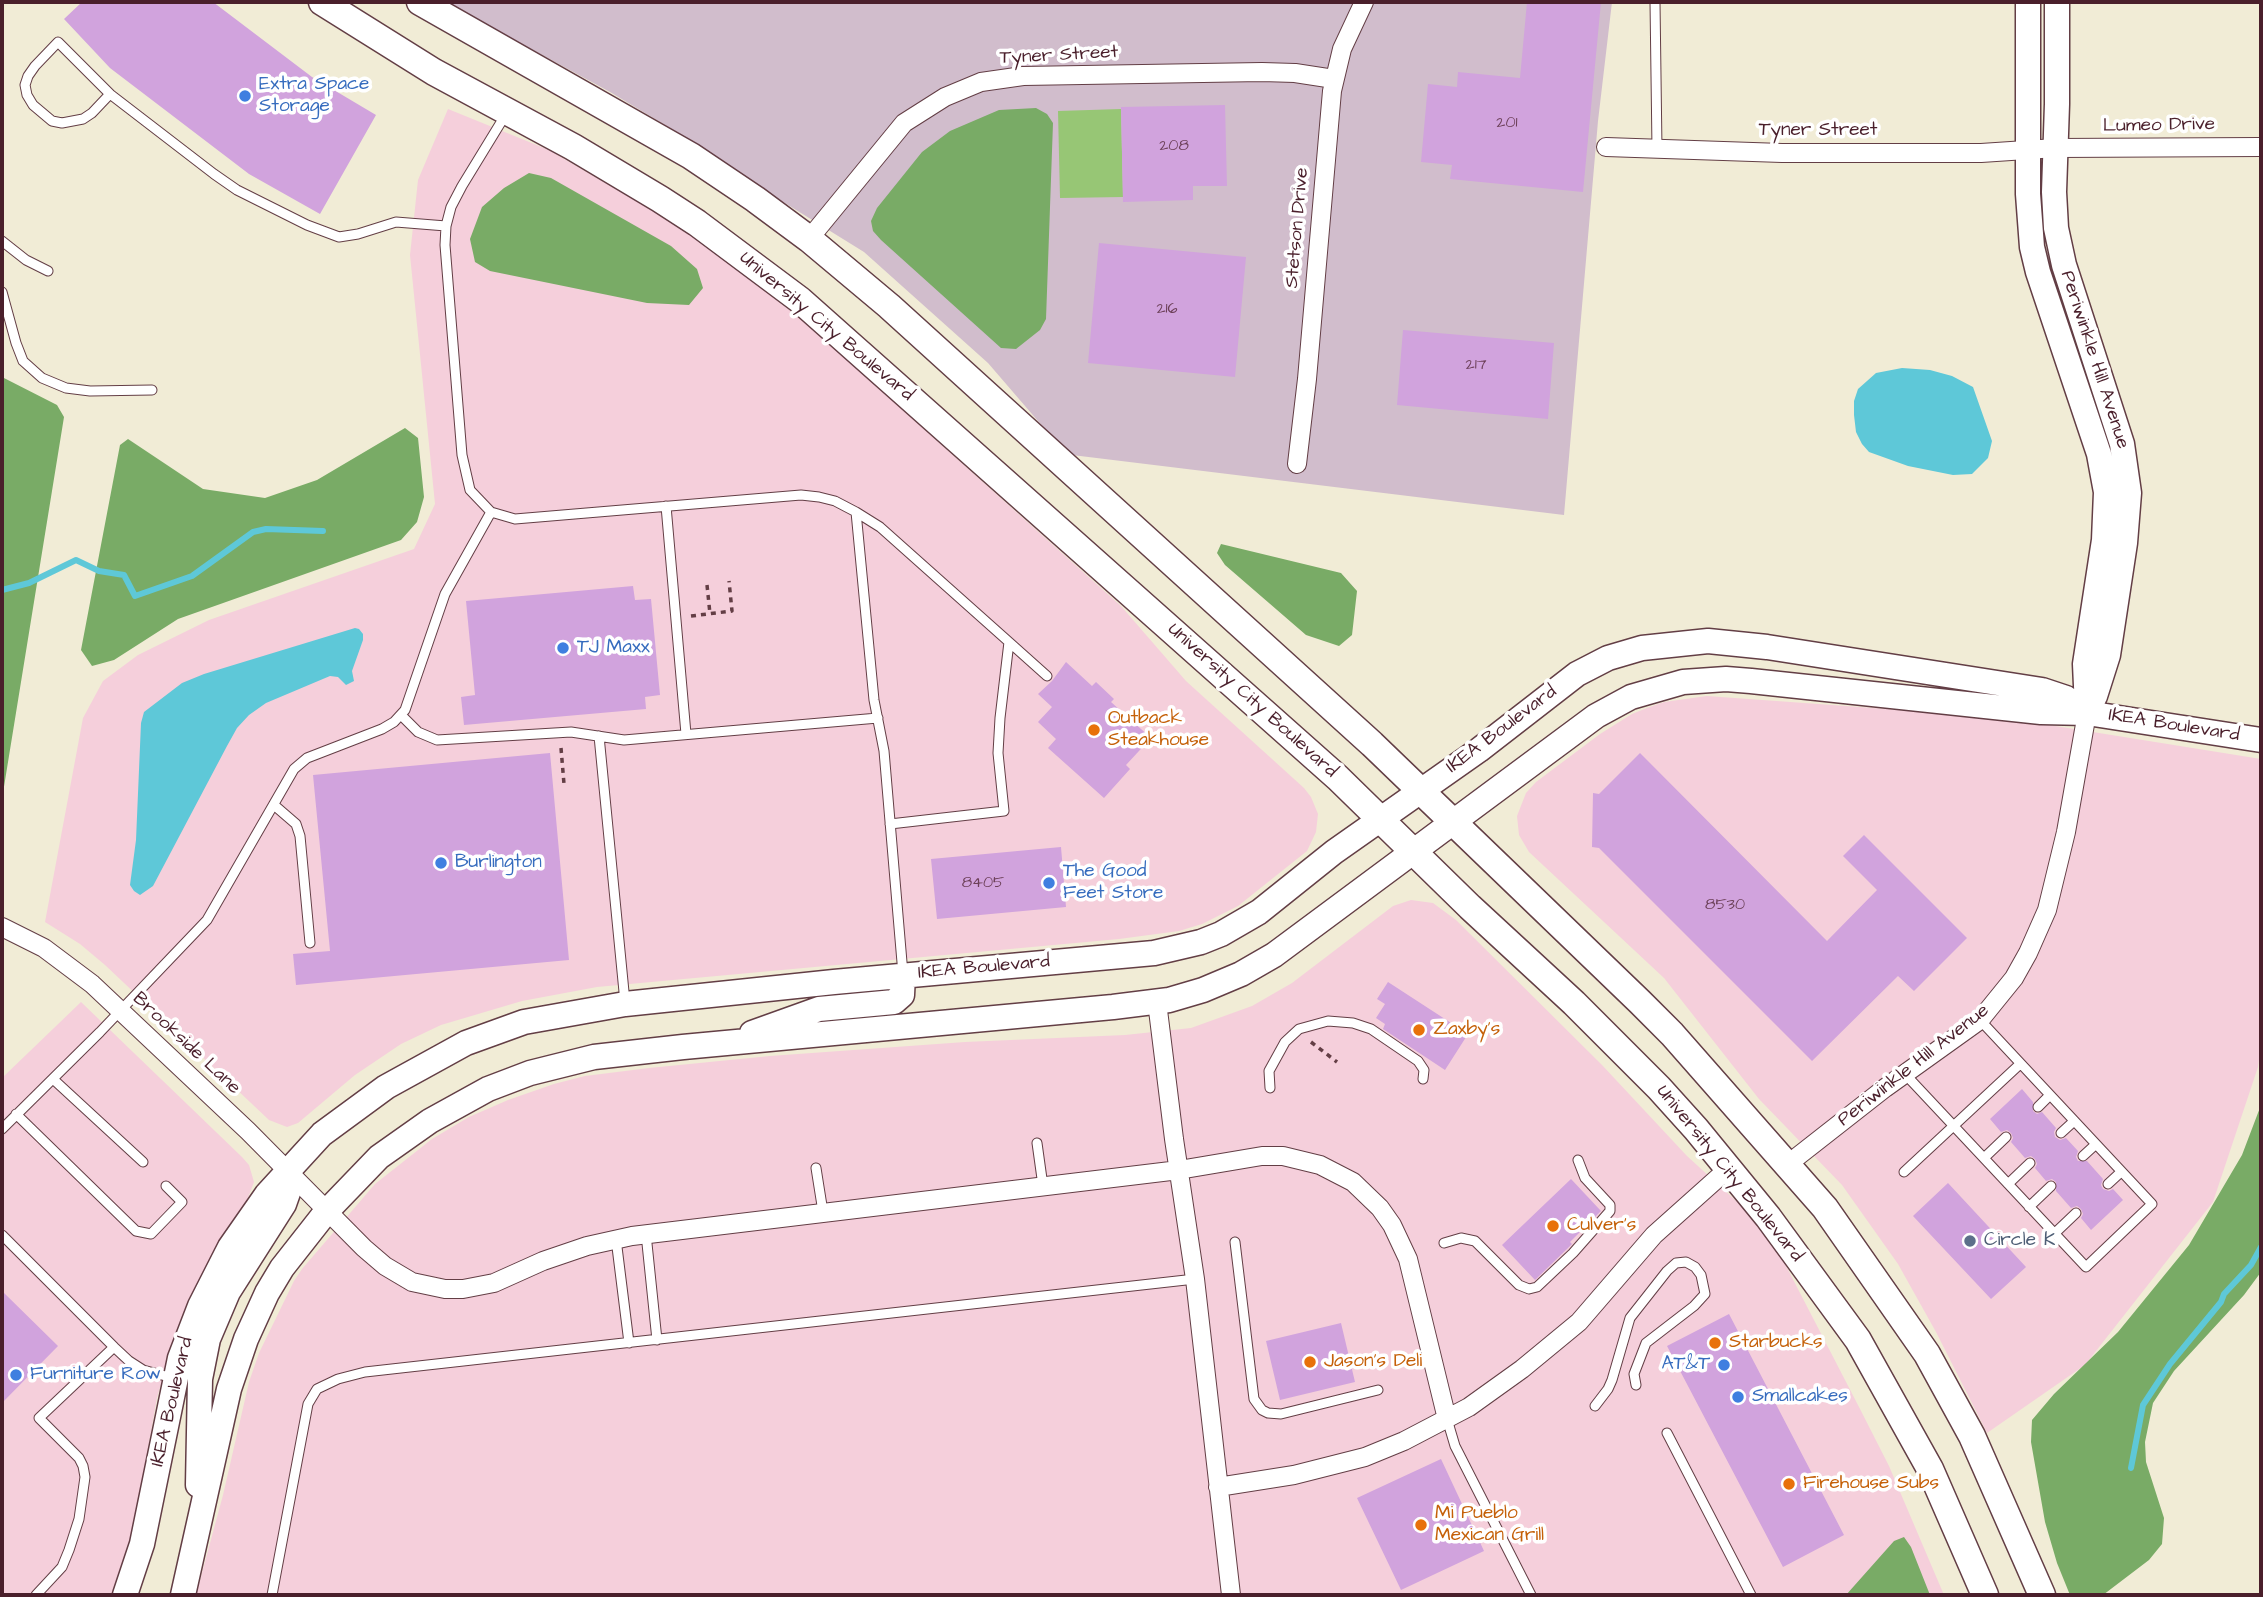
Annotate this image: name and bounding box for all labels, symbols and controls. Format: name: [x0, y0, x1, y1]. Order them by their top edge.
street label: Tyner Street: [999, 42, 1119, 70]
place label: Extra Space Storage: [259, 74, 369, 118]
marker: Extra Space Storage: [237, 88, 253, 104]
house number: 201: [1496, 114, 1518, 134]
street label: Lumeo Drive: [2103, 114, 2215, 138]
street label: Tyner Street: [1759, 120, 1877, 142]
house number: 208: [1159, 137, 1189, 157]
street label: Stetson Drive: [1281, 167, 1315, 289]
street label: University City Boulevard: [734, 247, 918, 407]
street label: Periwinkle Hill Avenue: [2054, 268, 2134, 452]
house number: 216: [1156, 300, 1178, 320]
house number: 217: [1465, 356, 1487, 376]
street label: University City Boulevard: [1162, 619, 1342, 783]
place label: TJ Maxx: [577, 637, 650, 659]
marker: TJ Maxx: [555, 640, 571, 656]
street label: IKEA Boulevard: [1442, 681, 1562, 779]
street label: IKEA Boulevard: [2107, 704, 2241, 748]
place label: Outback Steakhouse: [1108, 708, 1209, 752]
marker: Outback Steakhouse: [1086, 722, 1102, 738]
place label: Burlington: [455, 852, 542, 874]
marker: Burlington: [433, 855, 449, 871]
place label: The Good Feet Store: [1063, 861, 1163, 905]
house number: 8405: [962, 874, 1004, 894]
marker: The Good Feet Store: [1041, 875, 1057, 891]
house number: 8530: [1705, 896, 1745, 916]
street label: IKEA Boulevard: [917, 951, 1051, 985]
street label: Brookside Lane: [127, 988, 245, 1100]
street label: Periwinkle Hill Avenue: [1834, 1000, 1994, 1132]
place label: Zaxby's: [1433, 1019, 1500, 1041]
marker: Zaxby's: [1411, 1022, 1427, 1038]
street label: University City Boulevard: [1651, 1081, 1807, 1267]
place label: Culver's: [1567, 1215, 1636, 1237]
marker: Culver's: [1545, 1218, 1561, 1234]
place label: Circle K: [1984, 1230, 2055, 1252]
marker: Circle K: [1962, 1233, 1978, 1249]
place label: Starbucks: [1729, 1332, 1823, 1354]
street label: IKEA Boulevard: [147, 1335, 199, 1469]
marker: Starbucks: [1707, 1335, 1723, 1351]
place label: Jason's Deli: [1324, 1351, 1422, 1373]
marker: Jason's Deli: [1302, 1354, 1318, 1370]
place label: AT&T: [1661, 1354, 1710, 1376]
marker: AT&T: [1716, 1357, 1732, 1373]
place label: Furniture Row: [30, 1364, 161, 1386]
marker: Furniture Row: [8, 1367, 24, 1383]
place label: Smallcakes: [1752, 1386, 1848, 1408]
marker: Smallcakes: [1730, 1389, 1746, 1405]
place label: Firehouse Subs: [1803, 1473, 1939, 1495]
marker: Firehouse Subs: [1781, 1476, 1797, 1492]
place label: Mi Pueblo Mexican Grill: [1435, 1503, 1544, 1547]
marker: Mi Pueblo Mexican Grill: [1413, 1517, 1429, 1533]

